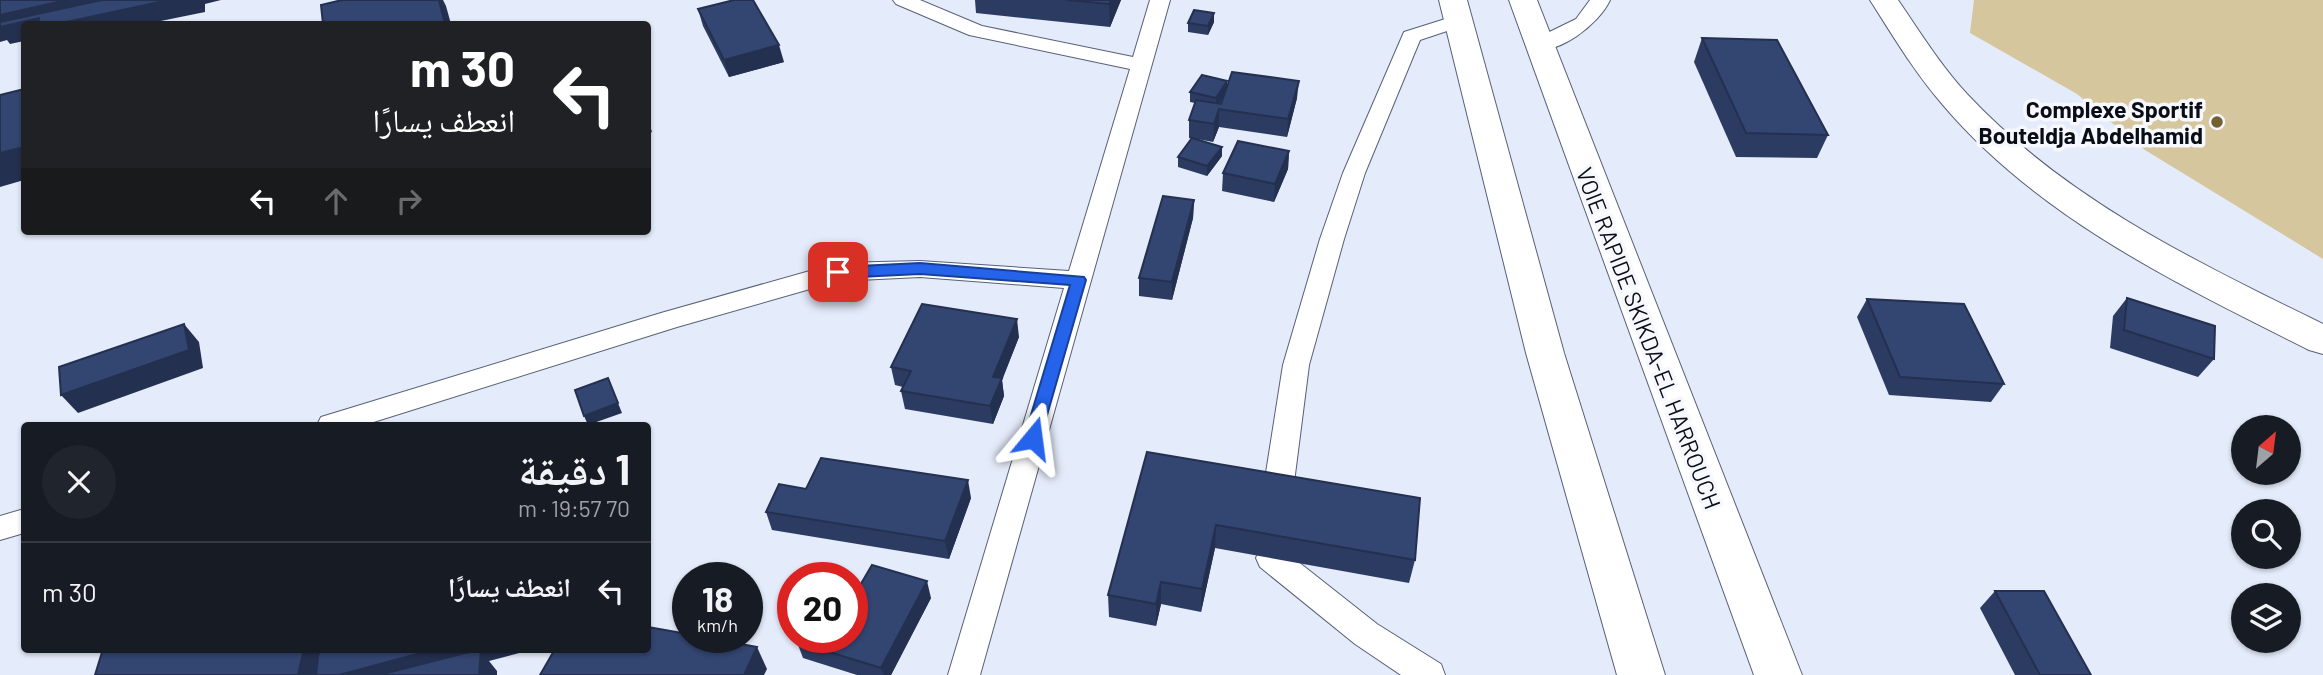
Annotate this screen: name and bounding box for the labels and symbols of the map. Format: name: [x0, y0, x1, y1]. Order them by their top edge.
place label: Complexe Sportif Bouteldja Abdelhamid: [1979, 95, 2203, 149]
marker: Complexe Sportif Bouteldja Abdelhamid: [2209, 114, 2225, 130]
street label: VOIE RAPIDE SKIKDA-EL HARROUCH: [1571, 163, 1727, 513]
pin: [808, 242, 868, 302]
position arrow: [996, 401, 1070, 475]
north arrow: [2231, 415, 2301, 485]
speed limit sign: 20: [777, 562, 868, 653]

